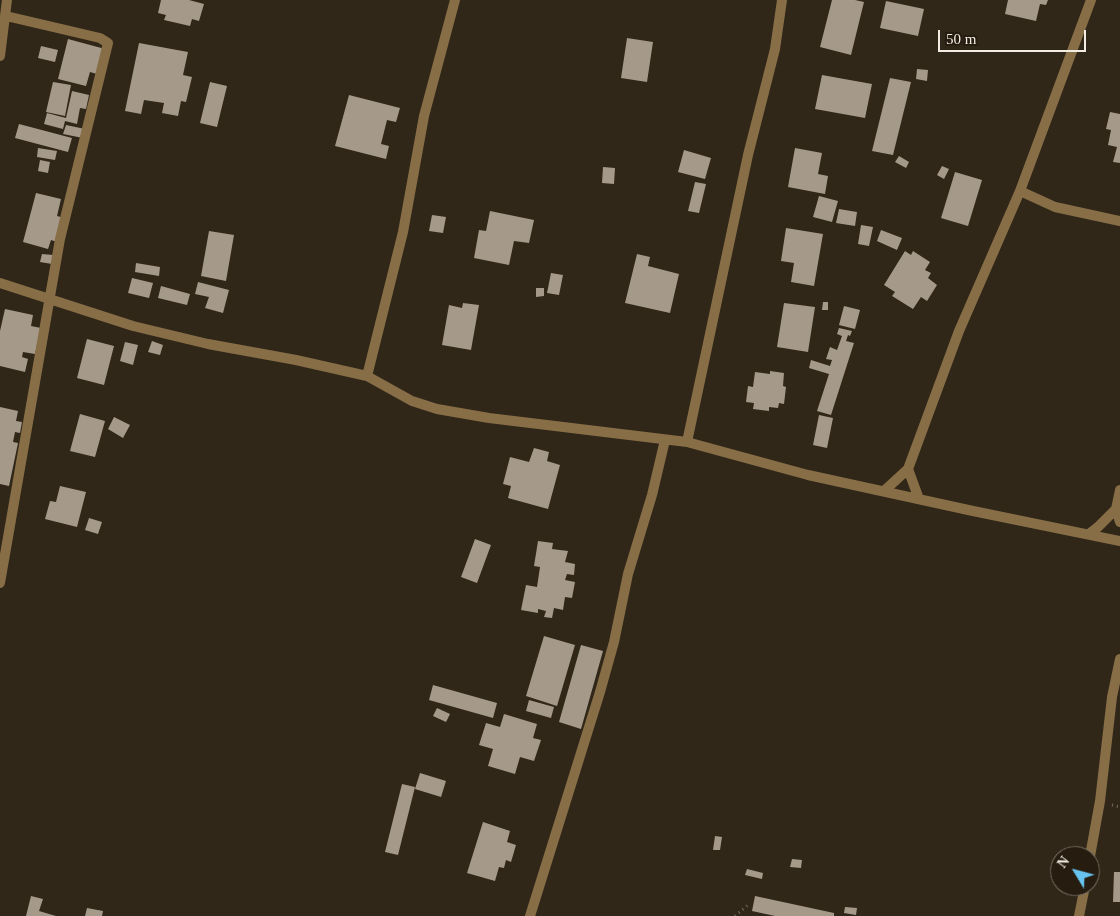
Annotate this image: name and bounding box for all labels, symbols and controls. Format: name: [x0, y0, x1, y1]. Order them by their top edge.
scale bar: [940, 20, 1088, 52]
text: 50 m: [946, 31, 976, 47]
north arrow: [1050, 846, 1100, 896]
text: N: [1054, 854, 1072, 871]

